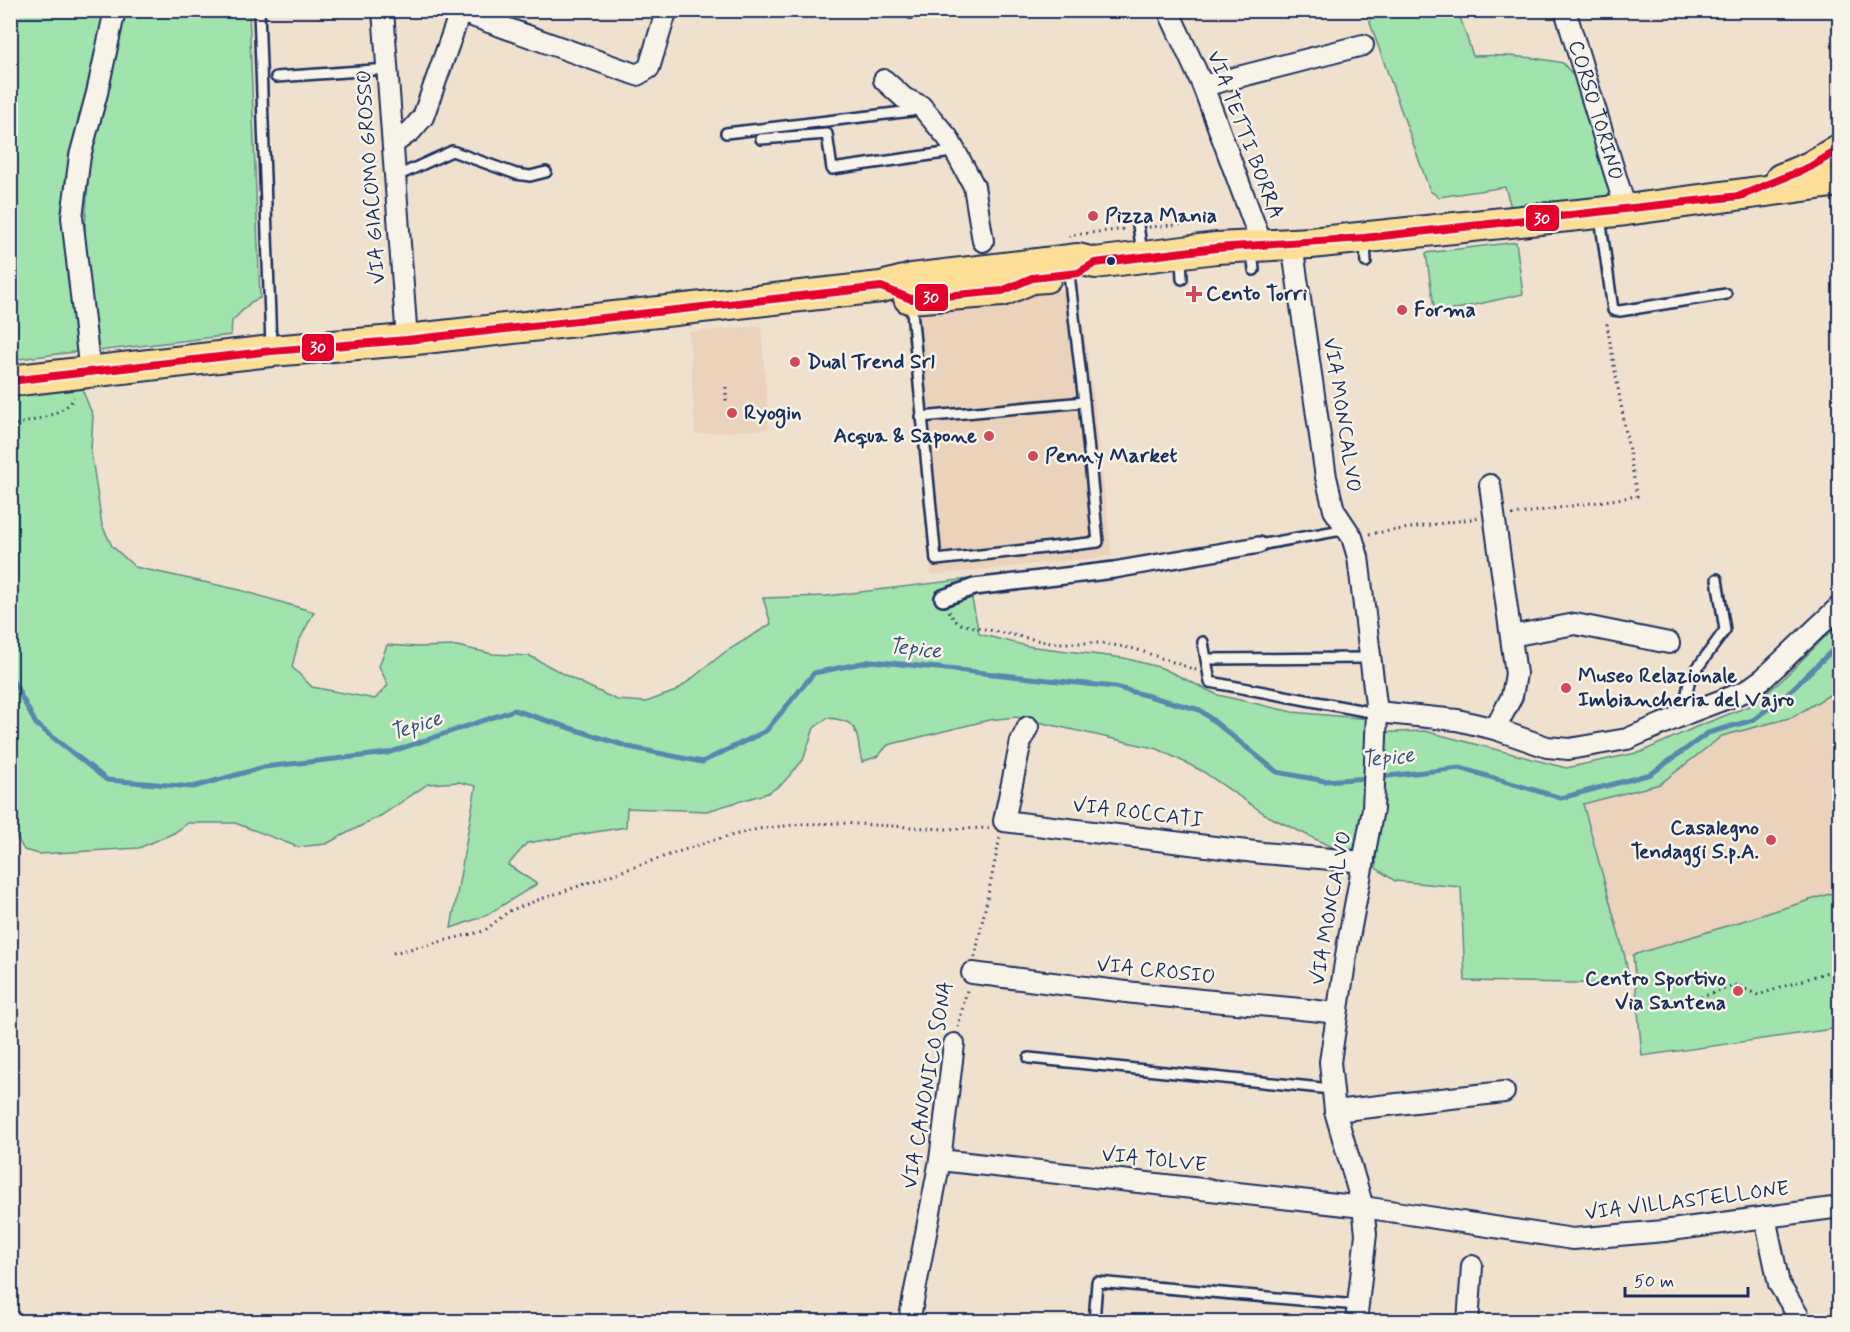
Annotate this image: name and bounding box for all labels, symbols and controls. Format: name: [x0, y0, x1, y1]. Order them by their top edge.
street label: CORSO TORINO: [1561, 37, 1630, 184]
street label: VIA TETTI BORRA: [1200, 47, 1290, 223]
street label: VIA GIACOMO GROSSO: [350, 69, 392, 285]
place label: Pizza Mania: [1105, 202, 1217, 230]
line badge: 30: [1525, 204, 1560, 232]
marker: Pizza Mania: [1086, 209, 1100, 223]
text: 30: [1534, 209, 1550, 230]
unlabelled marker: [1105, 255, 1117, 267]
place label: Cento Torri: [1206, 280, 1307, 308]
line badge: 30: [914, 283, 949, 312]
marker: Cento Torri: [1187, 287, 1201, 301]
text: 30: [923, 288, 939, 309]
place label: Forma: [1414, 296, 1476, 324]
marker: Forma: [1395, 303, 1409, 317]
line badge: 30: [301, 333, 335, 362]
street label: VIA MONCALVO: [1316, 336, 1368, 494]
text: 30: [310, 338, 326, 359]
place label: Dual Trend Srl: [807, 348, 935, 376]
marker: Dual Trend Srl: [788, 355, 802, 369]
place label: Ryogin: [744, 399, 802, 429]
marker: Ryogin: [725, 406, 739, 420]
place label: Acqua & Sapone: [834, 422, 977, 450]
marker: Acqua & Sapone: [982, 429, 996, 443]
place label: Penny Market: [1045, 442, 1177, 470]
marker: Penny Market: [1026, 449, 1040, 463]
water label: Tepice: [887, 632, 944, 666]
place label: Museo Relazionale Imbiancheria del Vajro: [1578, 662, 1794, 714]
marker: Museo Relazionale Imbiancheria del Vajro: [1559, 681, 1573, 695]
water label: Tepice: [386, 704, 446, 748]
water label: Tepice: [1360, 741, 1417, 775]
street label: VIA ROCCATI: [1071, 791, 1205, 835]
place label: Casalegno Tendaggi S.p.A.: [1631, 814, 1759, 868]
street label: VIA MONCALVO: [1304, 829, 1358, 987]
marker: Casalegno Tendaggi S.p.A.: [1764, 833, 1778, 847]
street label: VIA CROSIO: [1095, 951, 1217, 991]
place label: Centro Sportivo Via Santena: [1585, 965, 1726, 1017]
street label: VIA CANONICO SONA: [896, 979, 960, 1191]
marker: Centro Sportivo Via Santena: [1731, 984, 1745, 998]
street label: VIA TOLVE: [1100, 1141, 1208, 1179]
street label: VIA VILLASTELLONE: [1583, 1175, 1791, 1227]
scale bar: [1625, 1260, 1748, 1298]
text: 50 m: [1634, 1270, 1674, 1294]

